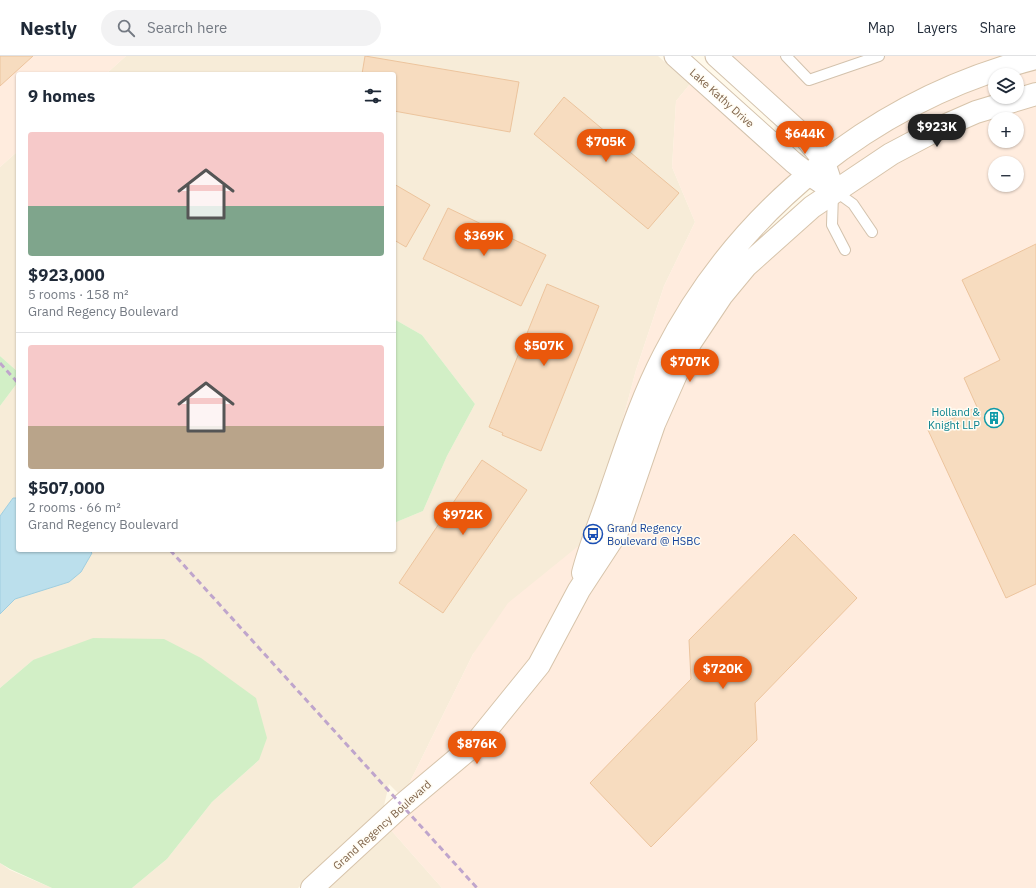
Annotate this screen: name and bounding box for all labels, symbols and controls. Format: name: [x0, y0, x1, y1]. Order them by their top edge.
search box: [101, 10, 381, 46]
text: Nestly: [20, 16, 77, 40]
icon: search: [115, 17, 137, 39]
text: Search here: [147, 18, 227, 37]
text: Map: [868, 19, 895, 37]
text: Layers: [917, 19, 958, 37]
text: Share: [980, 19, 1016, 37]
street label: Lake Kathy Drive: [687, 65, 757, 131]
map controls: [988, 68, 1024, 192]
button: layers: [988, 68, 1024, 104]
text: 9 homes: [28, 85, 95, 107]
icon: filters: [362, 85, 384, 107]
button: +: [988, 112, 1024, 148]
pin: $923K: [909, 114, 965, 148]
text: $923K: [917, 118, 957, 135]
pin: $644K: [777, 121, 833, 155]
text: $644K: [785, 125, 825, 142]
pin: $705K: [578, 129, 634, 163]
text: $705K: [586, 133, 626, 150]
button: −: [988, 156, 1024, 192]
icon: home: [170, 158, 242, 230]
pin: $369K: [456, 223, 512, 257]
text: $369K: [464, 227, 504, 244]
text: $923,000: [28, 264, 105, 286]
text: 5 rooms · 158 m²: [28, 286, 129, 303]
text: Grand Regency Boulevard: [28, 303, 179, 320]
pin: $507K: [516, 333, 572, 367]
text: $507K: [524, 337, 564, 354]
pin: $707K: [662, 349, 718, 383]
text: $707K: [670, 353, 710, 370]
icon: home: [170, 371, 242, 443]
place label: Holland & Knight LLP: [928, 405, 980, 432]
building icon: Holland & Knight LLP: [983, 407, 1005, 429]
text: $507,000: [28, 477, 105, 499]
text: 2 rooms · 66 m²: [28, 499, 121, 516]
pin: $972K: [435, 502, 491, 536]
text: $972K: [443, 506, 483, 523]
text: Grand Regency Boulevard: [28, 516, 179, 533]
place label: Grand Regency Boulevard @ HSBC: [607, 521, 700, 548]
bus stop icon: Grand Regency Boulevard @ HSBC: [582, 523, 604, 545]
pin: $720K: [695, 656, 751, 690]
text: $720K: [703, 660, 743, 677]
pin: $876K: [449, 731, 505, 765]
text: $876K: [457, 735, 497, 752]
street label: Grand Regency Boulevard: [330, 777, 434, 873]

